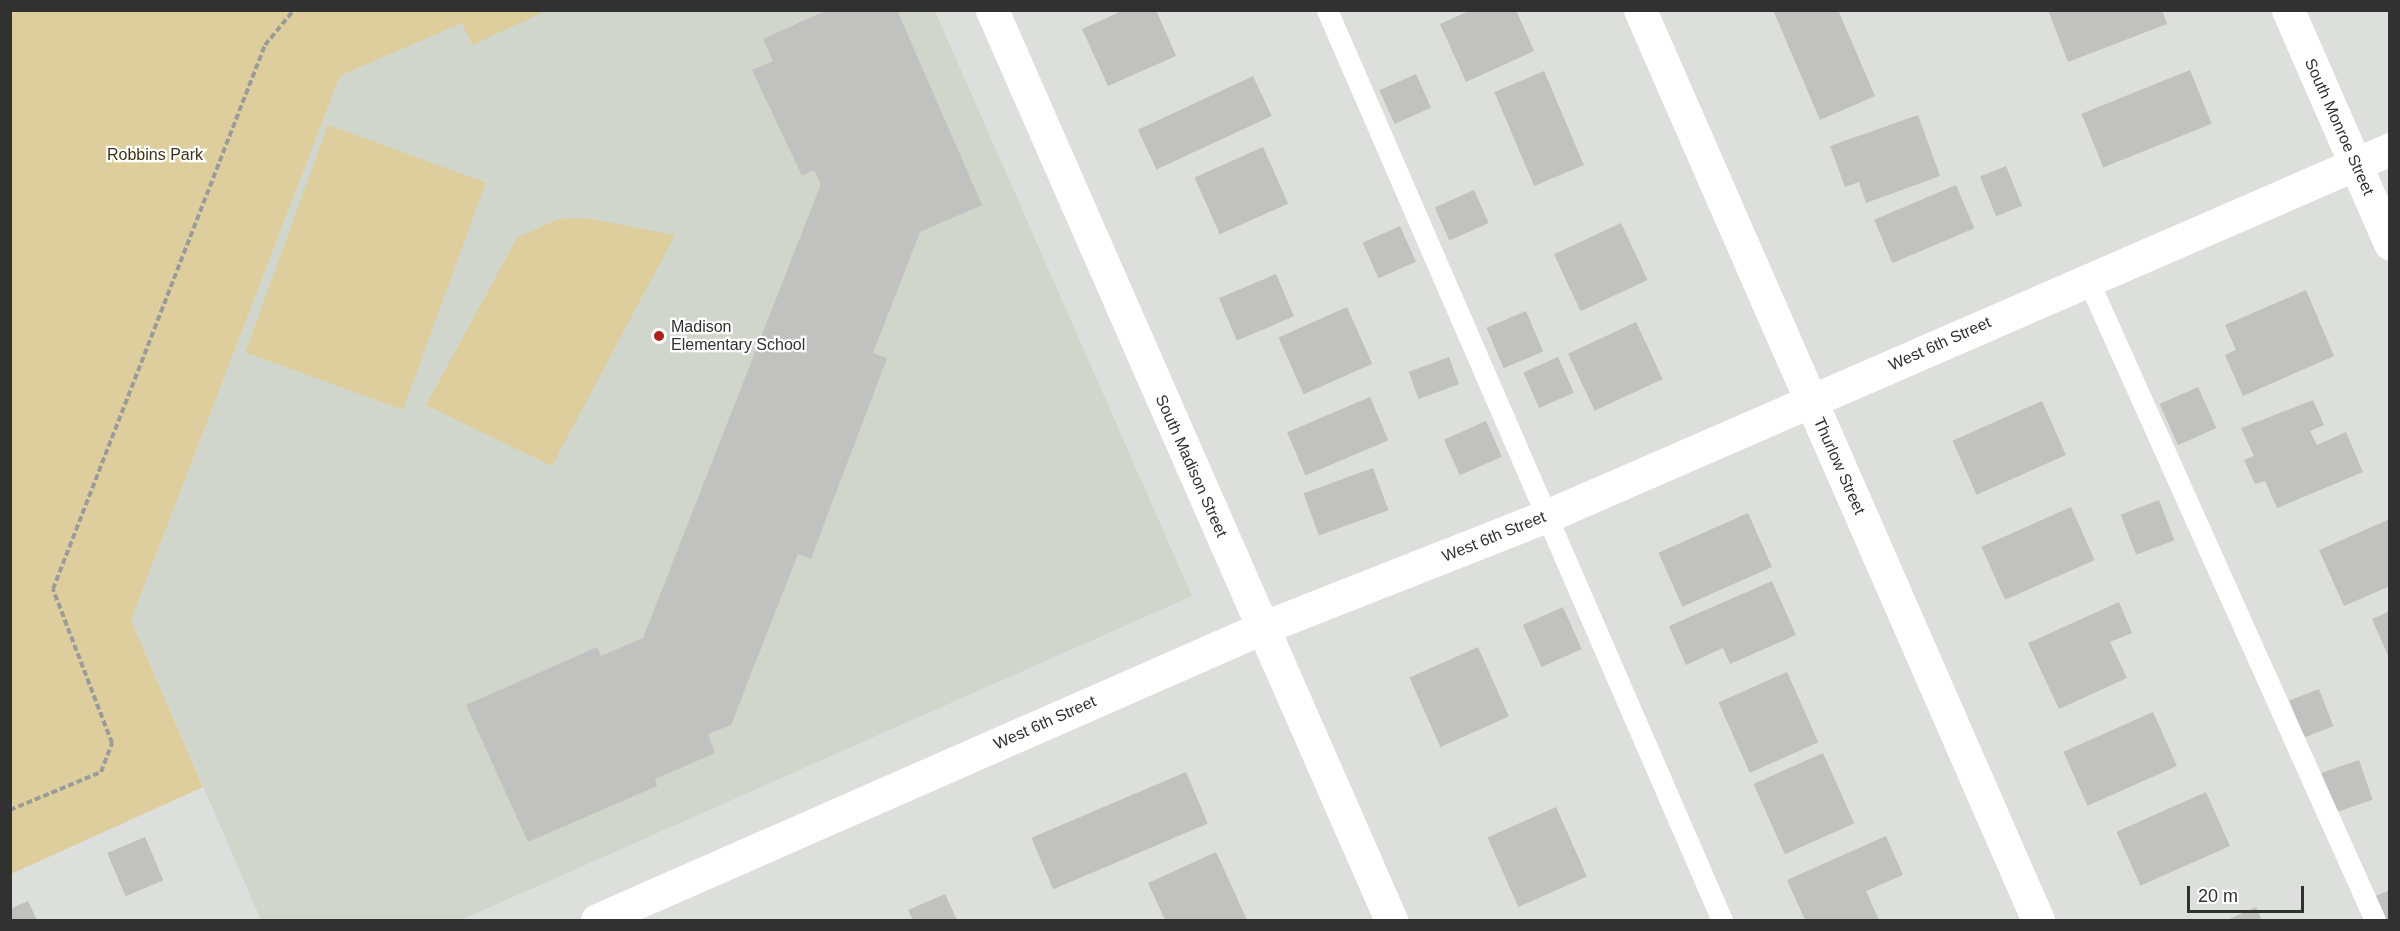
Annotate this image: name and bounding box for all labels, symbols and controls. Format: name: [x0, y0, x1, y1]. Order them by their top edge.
street label: South Monroe Street: [2300, 56, 2378, 198]
park label: Robbins Park: [107, 145, 203, 165]
street label: West 6th Street: [1886, 313, 1994, 375]
place label: Madison Elementary School: [671, 317, 805, 355]
marker: Madison Elementary School: [652, 329, 666, 343]
street label: South Madison Street: [1151, 392, 1231, 540]
street label: Thurlow Street: [1809, 415, 1869, 517]
street label: West 6th Street: [1439, 508, 1549, 566]
street label: West 6th Street: [991, 692, 1099, 754]
scale bar: [2190, 874, 2307, 912]
text: 20 m: [2198, 886, 2238, 906]

